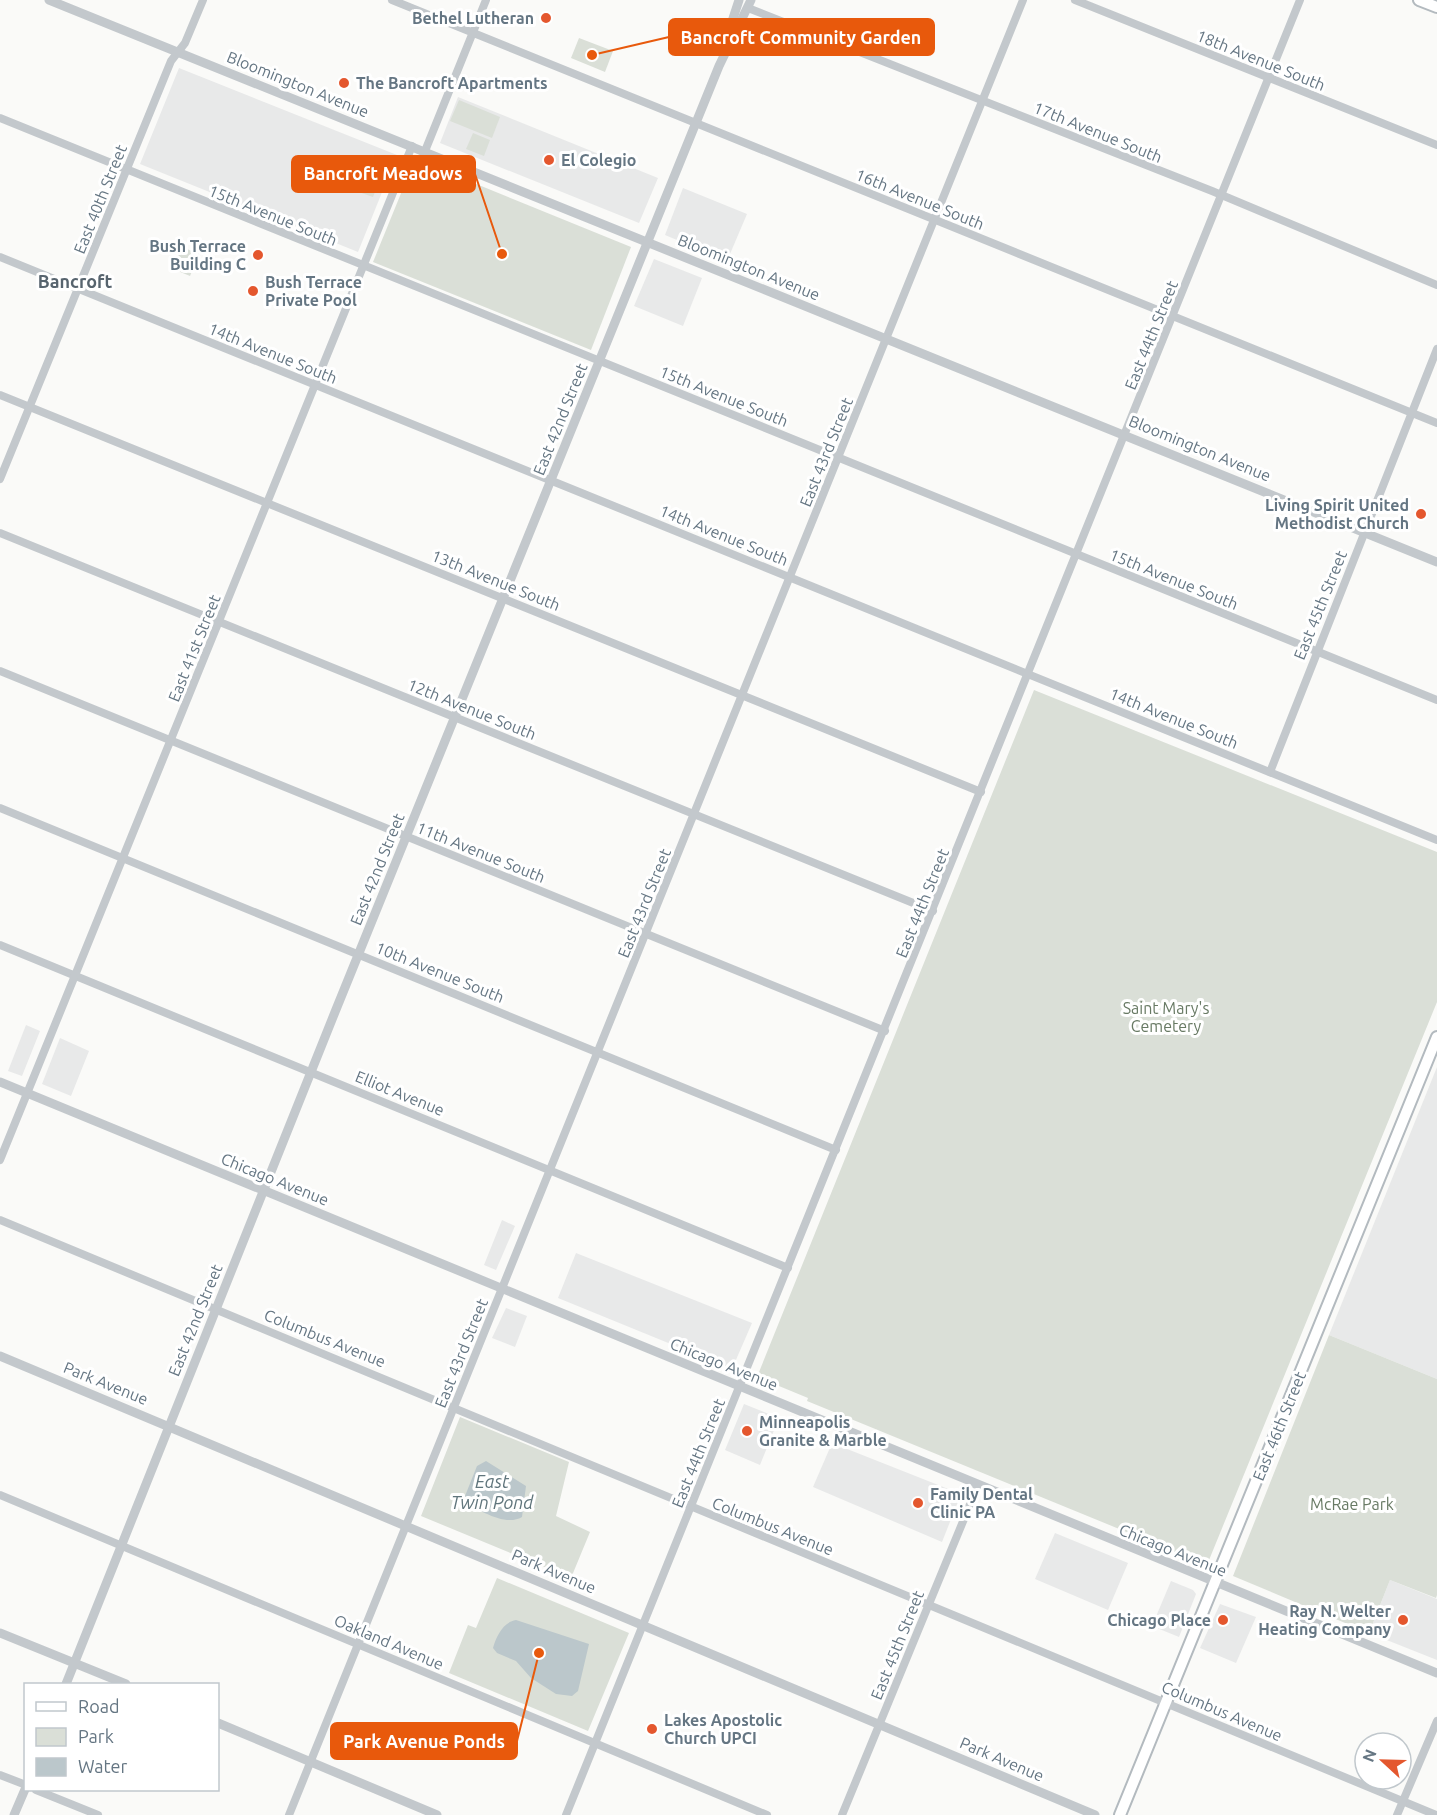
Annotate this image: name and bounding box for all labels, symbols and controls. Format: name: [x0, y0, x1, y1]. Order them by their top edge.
place label: Bethel Lutheran: [412, 9, 534, 27]
marker: Bethel Lutheran: [539, 11, 553, 25]
callout: Bancroft Community Garden: [669, 19, 934, 55]
street label: 18th Avenue South: [1194, 26, 1328, 94]
text: Bancroft Community Garden: [681, 27, 921, 47]
street label: Bloomington Avenue: [224, 47, 372, 121]
place label: The Bancroft Apartments: [356, 74, 548, 92]
marker: The Bancroft Apartments: [337, 76, 351, 90]
street label: 17th Avenue South: [1031, 98, 1165, 166]
street label: East 40th Street: [70, 141, 130, 256]
place label: El Colegio: [561, 151, 636, 169]
marker: El Colegio: [542, 153, 556, 167]
callout: Bancroft Meadows: [292, 156, 475, 192]
text: Bancroft Meadows: [304, 163, 462, 183]
street label: 16th Avenue South: [853, 165, 987, 233]
street label: 15th Avenue South: [206, 181, 340, 249]
street label: Bloomington Avenue: [675, 230, 823, 304]
place label: Bush Terrace Building C: [149, 237, 246, 273]
marker: Bush Terrace Building C: [251, 248, 265, 262]
district label: Bancroft: [38, 271, 112, 291]
place label: Bush Terrace Private Pool: [265, 273, 362, 309]
street label: East 44th Street: [1121, 277, 1181, 392]
marker: Bush Terrace Private Pool: [246, 284, 260, 298]
street label: 14th Avenue South: [206, 319, 340, 387]
street label: East 42nd Street: [529, 360, 591, 478]
street label: 15th Avenue South: [657, 362, 791, 430]
street label: East 43rd Street: [796, 394, 856, 509]
street label: Bloomington Avenue: [1126, 411, 1274, 485]
place label: Living Spirit United Methodist Church: [1265, 496, 1409, 532]
street label: 14th Avenue South: [657, 501, 791, 569]
marker: Living Spirit United Methodist Church: [1414, 507, 1428, 521]
street label: 15th Avenue South: [1107, 545, 1241, 613]
street label: 13th Avenue South: [429, 546, 563, 614]
street label: East 45th Street: [1290, 547, 1350, 662]
street label: East 41st Street: [164, 591, 224, 704]
street label: 12th Avenue South: [405, 675, 539, 743]
street label: 14th Avenue South: [1107, 684, 1241, 752]
street label: East 42nd Street: [346, 810, 408, 928]
street label: 11th Avenue South: [414, 818, 548, 886]
street label: East 43rd Street: [614, 845, 674, 960]
street label: East 44th Street: [892, 845, 952, 960]
street label: 10th Avenue South: [373, 938, 507, 1006]
park label: Saint Mary's Cemetery: [1123, 999, 1209, 1035]
street label: Elliot Avenue: [353, 1067, 447, 1119]
street label: Chicago Avenue: [219, 1149, 331, 1209]
street label: East 42nd Street: [164, 1261, 226, 1379]
street label: East 43rd Street: [431, 1295, 491, 1410]
street label: Columbus Avenue: [262, 1305, 388, 1371]
street label: Chicago Avenue: [668, 1334, 780, 1394]
street label: Park Avenue: [61, 1358, 151, 1408]
street label: East 46th Street: [1249, 1368, 1309, 1483]
street label: East 44th Street: [668, 1395, 728, 1510]
place label: Minneapolis Granite & Marble: [759, 1413, 887, 1449]
marker: Minneapolis Granite & Marble: [740, 1424, 754, 1438]
water label: East Twin Pond: [451, 1471, 534, 1512]
place label: Family Dental Clinic PA: [930, 1485, 1033, 1521]
street label: Columbus Avenue: [710, 1493, 836, 1559]
park label: McRae Park: [1310, 1495, 1394, 1513]
marker: Family Dental Clinic PA: [911, 1496, 925, 1510]
street label: Chicago Avenue: [1117, 1520, 1229, 1580]
street label: Park Avenue: [509, 1545, 599, 1597]
street label: East 45th Street: [867, 1587, 927, 1702]
place label: Ray N. Welter Heating Company: [1258, 1602, 1391, 1638]
street label: Oakland Avenue: [332, 1611, 446, 1673]
place label: Chicago Place: [1107, 1611, 1211, 1629]
marker: Chicago Place: [1216, 1613, 1230, 1627]
marker: Ray N. Welter Heating Company: [1396, 1613, 1410, 1627]
street label: Columbus Avenue: [1159, 1677, 1285, 1745]
legend: [24, 1683, 219, 1791]
text: Road: [78, 1696, 120, 1716]
place label: Lakes Apostolic Church UPCI: [664, 1711, 782, 1747]
marker: Lakes Apostolic Church UPCI: [645, 1722, 659, 1736]
callout: Park Avenue Ponds: [331, 1723, 517, 1759]
text: Park: [78, 1726, 114, 1746]
text: Park Avenue Ponds: [343, 1731, 505, 1751]
north arrow: [1353, 1731, 1413, 1791]
street label: Park Avenue: [957, 1733, 1047, 1785]
text: N: [1359, 1746, 1380, 1764]
text: Water: [78, 1756, 128, 1776]

